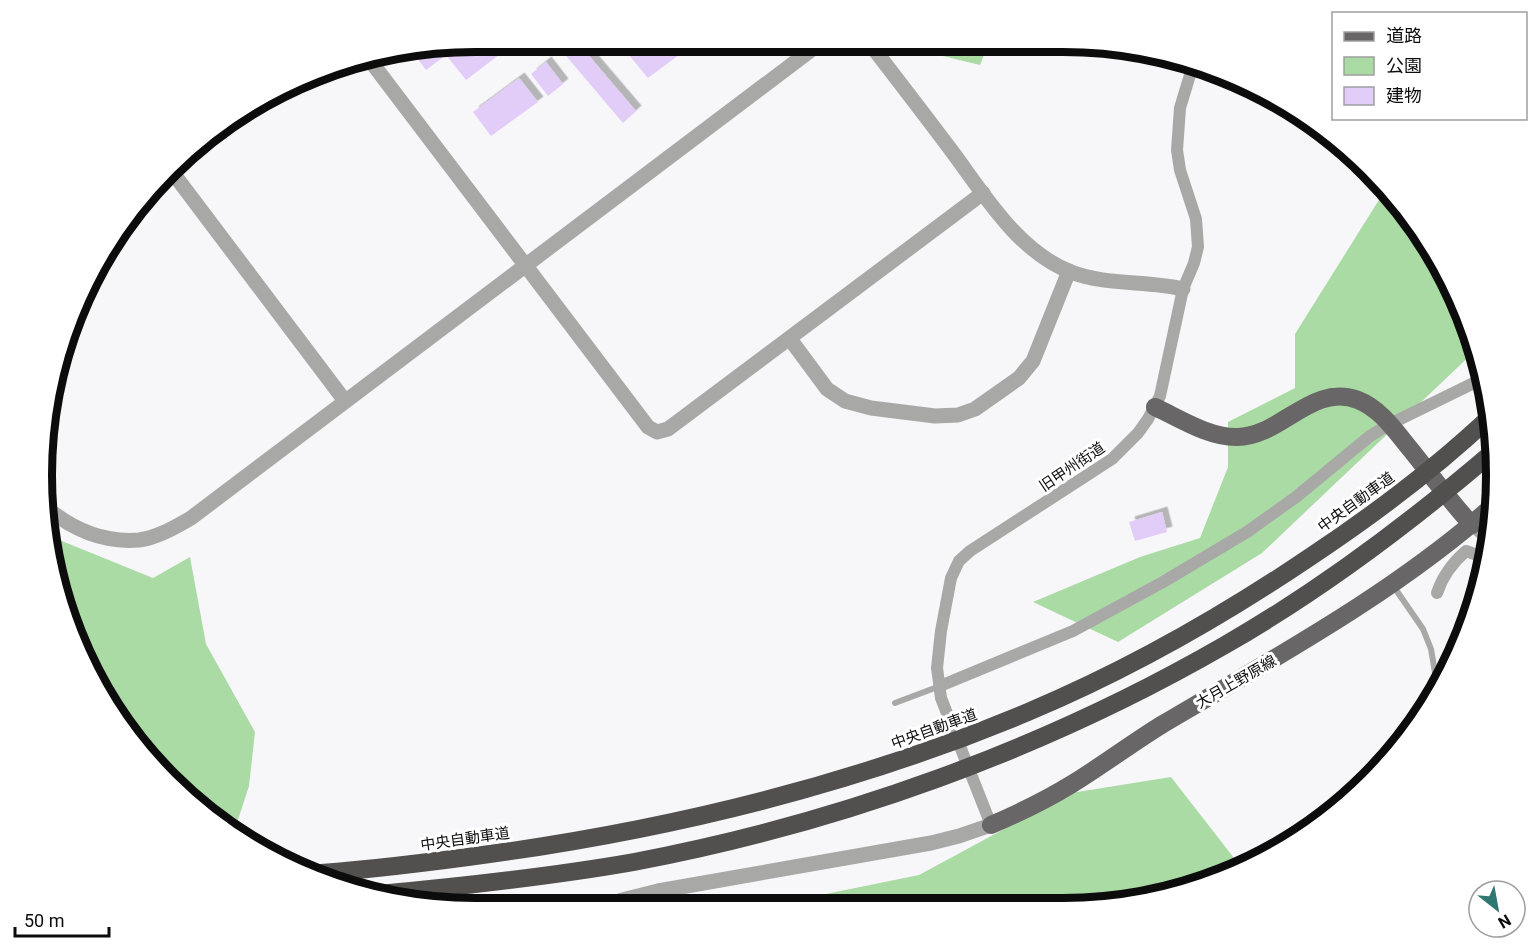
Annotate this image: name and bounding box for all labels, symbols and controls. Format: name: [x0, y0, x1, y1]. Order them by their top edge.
legend: [1332, 12, 1527, 120]
text: 道路: [1386, 25, 1422, 46]
text: 公園: [1386, 55, 1422, 76]
text: 建物: [1386, 85, 1422, 106]
street label: 旧甲州街道: [1036, 439, 1108, 495]
street label: 中央自動車道: [1314, 468, 1398, 536]
street label: 大月上野原線: [1193, 652, 1279, 712]
street label: 中央自動車道: [889, 705, 979, 753]
street label: 中央自動車道: [419, 824, 511, 854]
north arrow: [1467, 879, 1527, 939]
scale bar: [15, 900, 110, 938]
text: 50 m: [24, 910, 64, 931]
text: N: [1495, 910, 1514, 932]

